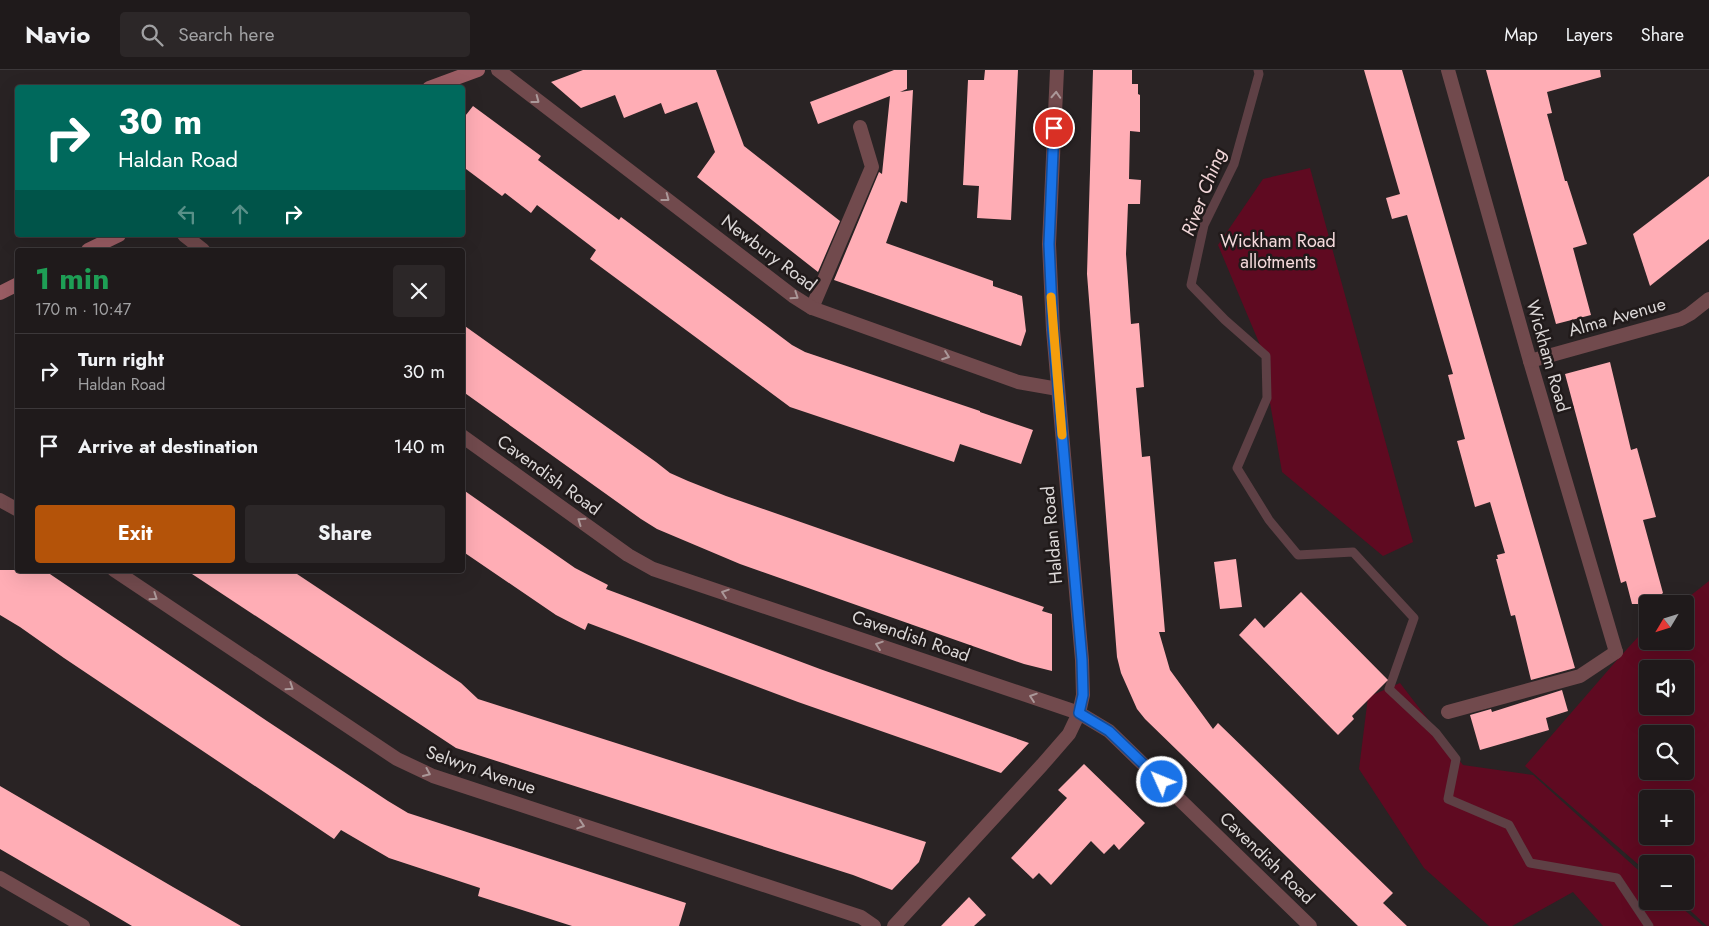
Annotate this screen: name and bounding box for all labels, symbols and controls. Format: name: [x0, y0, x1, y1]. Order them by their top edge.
search box: [120, 12, 470, 57]
text: Navio: [25, 17, 90, 52]
icon: search: [138, 21, 166, 49]
text: Search here: [178, 21, 274, 48]
text: Map: [1504, 22, 1538, 48]
text: Layers: [1566, 22, 1613, 48]
text: Share: [1641, 22, 1684, 48]
one-way arrow: [1050, 91, 1061, 99]
one-way arrow: [530, 94, 539, 102]
text: 30 m: [118, 97, 202, 147]
icon: right: [35, 105, 100, 170]
pin: [1033, 107, 1075, 149]
icon: arrive: [1040, 114, 1068, 142]
text: Haldan Road: [118, 143, 238, 175]
water label: River Ching: [1174, 144, 1233, 240]
one-way arrow: [660, 193, 669, 202]
icon: left: [173, 200, 201, 228]
icon: ahead: [226, 200, 254, 228]
icon: right: [279, 200, 307, 228]
street label: Newbury Road: [716, 208, 822, 298]
park label: Wickham Road allotments: [1220, 228, 1336, 275]
text: 1 min: [35, 257, 109, 300]
button: close: [393, 265, 445, 317]
one-way arrow: [790, 290, 799, 300]
street label: Alma Avenue: [1565, 291, 1669, 343]
street label: Wickham Road: [1520, 297, 1576, 415]
text: 170 m · 10:47: [35, 298, 131, 321]
text: Turn right: [78, 346, 164, 373]
one-way arrow: [941, 350, 949, 360]
icon: right: [35, 357, 63, 385]
text: 30 m: [403, 358, 445, 385]
text: Haldan Road: [78, 373, 165, 396]
street label: Cavendish Road: [492, 428, 606, 522]
icon: arrive: [35, 432, 63, 460]
text: Arrive at destination: [78, 433, 258, 460]
text: 140 m: [393, 433, 445, 460]
street label: Haldan Road: [1035, 485, 1069, 585]
button: Exit: [35, 505, 235, 563]
button: Share: [245, 505, 445, 563]
one-way arrow: [577, 518, 587, 527]
one-way arrow: [721, 589, 730, 599]
one-way arrow: [149, 591, 158, 600]
north arrow: [1639, 595, 1694, 650]
map controls: [1639, 595, 1694, 910]
street label: Cavendish Road: [849, 604, 973, 668]
one-way arrow: [875, 641, 883, 651]
button: sound: [1639, 660, 1694, 715]
one-way arrow: [284, 681, 293, 690]
one-way arrow: [1029, 693, 1037, 703]
button: search: [1639, 725, 1694, 780]
street label: Selwyn Avenue: [422, 739, 540, 801]
position arrow: [1135, 755, 1187, 807]
one-way arrow: [422, 766, 431, 777]
button: +: [1639, 790, 1694, 845]
street label: Cavendish Road: [1214, 806, 1320, 910]
one-way arrow: [576, 819, 585, 829]
button: −: [1639, 855, 1694, 910]

